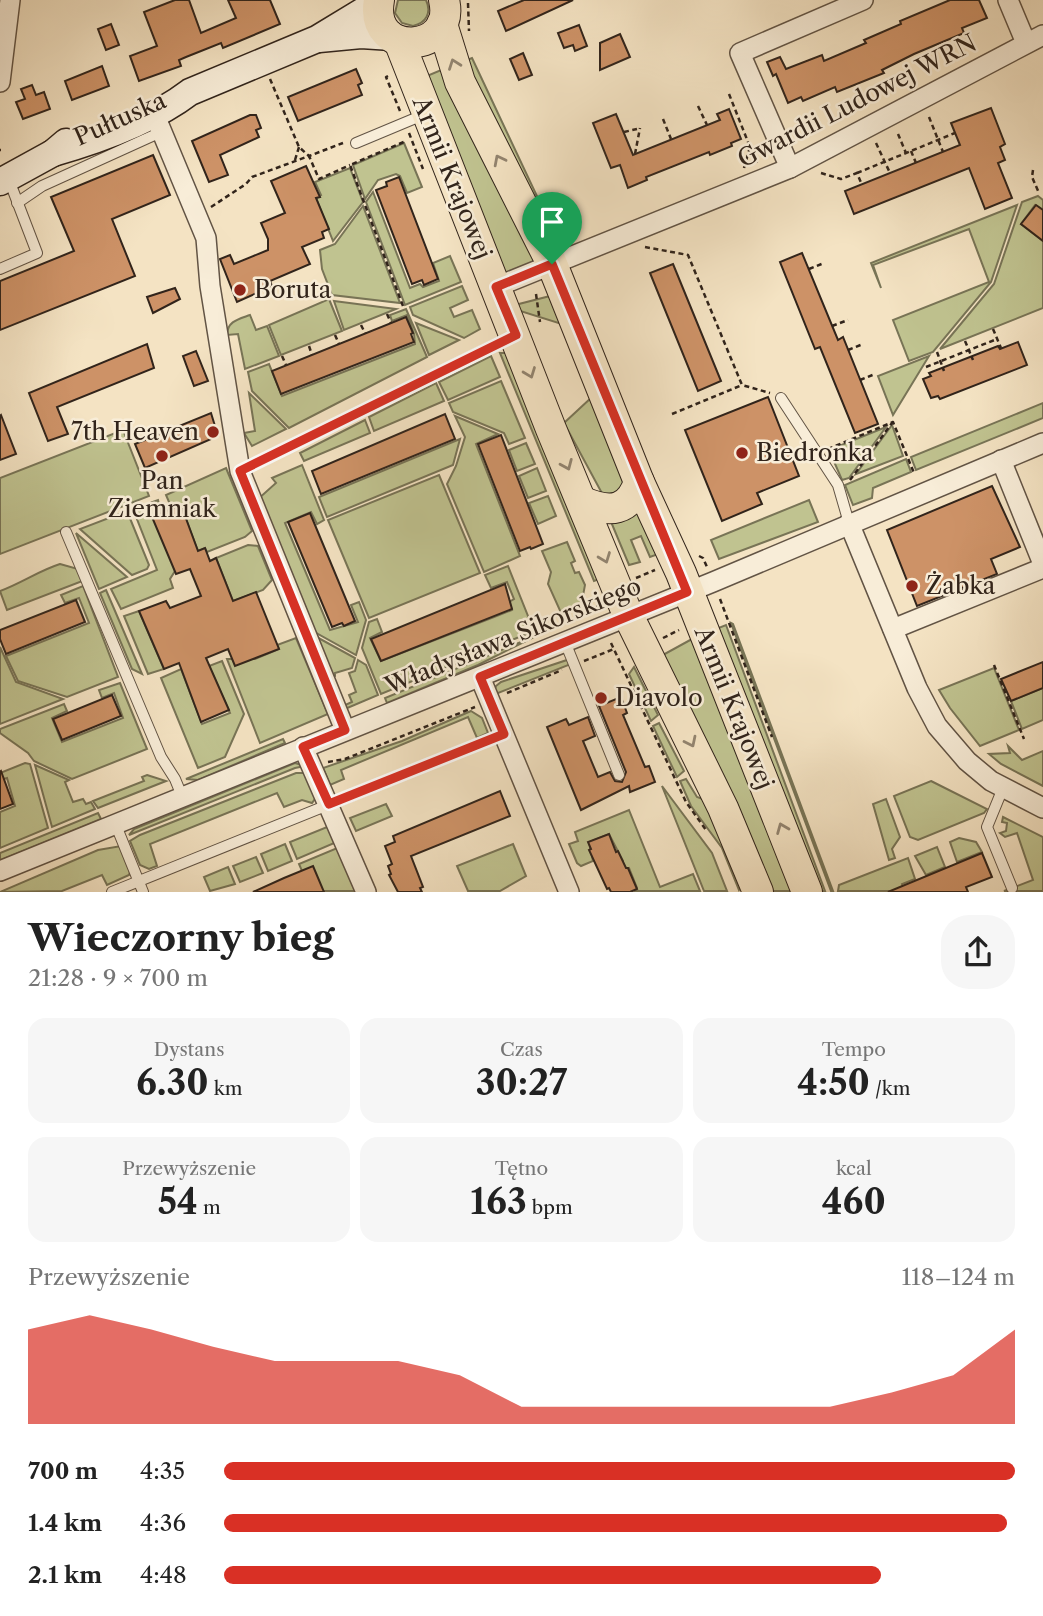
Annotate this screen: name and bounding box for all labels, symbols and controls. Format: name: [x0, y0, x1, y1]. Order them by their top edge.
street label: Gwardii Ludowej WRN: [732, 28, 981, 173]
one-way arrow: [448, 59, 462, 71]
street label: Pułtuska: [69, 85, 171, 152]
street label: Armii Krajowej: [406, 91, 498, 263]
one-way arrow: [494, 154, 507, 167]
pin: [522, 192, 582, 264]
icon: arrive: [533, 203, 571, 241]
place label: Boruta: [254, 275, 332, 304]
marker: Boruta: [232, 282, 248, 298]
one-way arrow: [522, 366, 536, 379]
place label: 7th Heaven: [71, 417, 199, 446]
marker: 7th Heaven: [205, 424, 221, 440]
place label: Biedronka: [756, 438, 874, 467]
marker: Biedronka: [734, 445, 750, 461]
marker: Pan Ziemniak: [154, 448, 170, 464]
one-way arrow: [559, 458, 573, 470]
place label: Pan Ziemniak: [108, 466, 217, 523]
one-way arrow: [596, 552, 610, 564]
place label: Żabka: [926, 570, 996, 600]
street label: Władysława Sikorskiego: [380, 571, 645, 701]
marker: Żabka: [904, 578, 920, 594]
street label: Armii Krajowej: [688, 621, 780, 793]
place label: Diavolo: [615, 683, 703, 712]
marker: Diavolo: [593, 690, 609, 706]
one-way arrow: [682, 735, 696, 747]
one-way arrow: [776, 823, 790, 836]
text: Wieczorny bieg: [28, 914, 335, 961]
button: share: [941, 915, 1015, 989]
text: 21:28 · 9 × 700 m: [28, 964, 208, 992]
text: Dystans: [154, 1038, 225, 1061]
text: Czas: [500, 1038, 543, 1061]
text: Tempo: [822, 1038, 886, 1061]
text: 6.30: [136, 1061, 209, 1104]
text: 30:27: [476, 1061, 567, 1104]
text: 4:50: [797, 1061, 870, 1104]
text: km: [209, 1077, 242, 1100]
text: /km: [870, 1077, 911, 1100]
text: Przewyższenie: [122, 1157, 256, 1180]
text: Tętno: [495, 1157, 548, 1180]
text: kcal: [836, 1157, 872, 1180]
text: 54: [158, 1180, 198, 1223]
text: 163: [470, 1180, 527, 1223]
text: 460: [822, 1180, 886, 1223]
text: m: [198, 1196, 221, 1219]
text: bpm: [527, 1196, 573, 1219]
text: Przewyższenie: [28, 1263, 190, 1291]
text: 118–124 m: [901, 1263, 1015, 1291]
text: 700 m: [28, 1457, 98, 1485]
text: 4:35: [140, 1457, 185, 1485]
text: 1.4 km: [28, 1509, 102, 1537]
text: 4:36: [140, 1509, 186, 1537]
text: 2.1 km: [28, 1561, 102, 1589]
text: 4:48: [140, 1561, 187, 1589]

